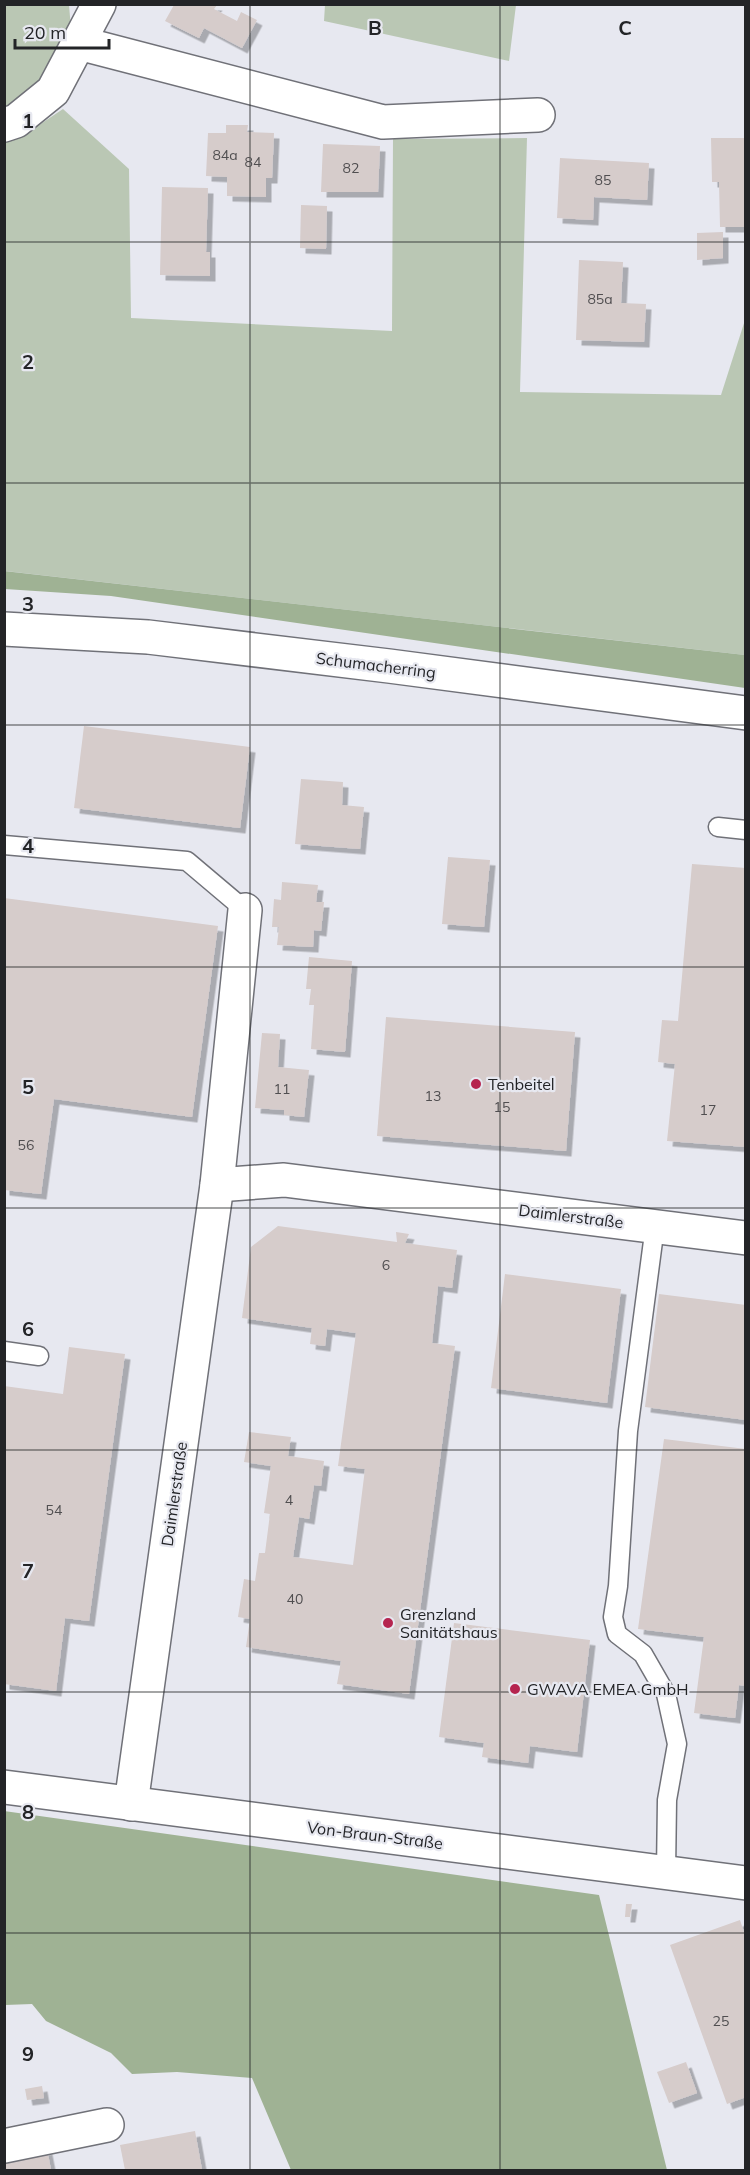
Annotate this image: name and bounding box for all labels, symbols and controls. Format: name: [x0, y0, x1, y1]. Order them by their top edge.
scale bar: [15, 12, 110, 50]
text: B: [368, 15, 382, 40]
text: C: [618, 15, 632, 40]
text: 20 m: [24, 21, 66, 44]
text: 1: [22, 108, 34, 133]
house number: 84a: [212, 146, 238, 164]
house number: 84: [245, 153, 262, 171]
house number: 82: [343, 159, 359, 177]
house number: 85: [595, 171, 611, 189]
house number: 85a: [587, 290, 613, 308]
text: 2: [22, 349, 34, 374]
text: 3: [22, 591, 34, 616]
street label: Schumacherring: [315, 648, 437, 682]
text: 4: [22, 833, 34, 858]
text: 5: [22, 1074, 34, 1099]
place label: Tenbeitel: [488, 1074, 555, 1094]
marker: Tenbeitel: [469, 1077, 483, 1091]
house number: 11: [274, 1080, 290, 1098]
house number: 13: [425, 1087, 441, 1105]
house number: 15: [494, 1098, 510, 1116]
house number: 17: [700, 1101, 716, 1119]
house number: 56: [18, 1136, 34, 1154]
street label: Daimlerstraße: [518, 1200, 624, 1232]
house number: 6: [382, 1256, 390, 1274]
text: 6: [22, 1316, 34, 1341]
street label: Daimlerstraße: [157, 1440, 191, 1548]
house number: 4: [285, 1491, 294, 1509]
house number: 54: [46, 1501, 63, 1519]
text: 7: [22, 1558, 34, 1583]
house number: 40: [287, 1590, 303, 1608]
place label: Grenzland Sanitätshaus: [400, 1604, 498, 1642]
marker: Grenzland Sanitätshaus: [381, 1616, 395, 1630]
place label: GWAVA EMEA GmbH: [527, 1679, 688, 1699]
marker: GWAVA EMEA GmbH: [508, 1682, 522, 1696]
text: 8: [22, 1799, 34, 1824]
street label: Von-Braun-Straße: [306, 1817, 444, 1853]
house number: 25: [713, 2012, 729, 2030]
text: 9: [22, 2041, 34, 2066]

